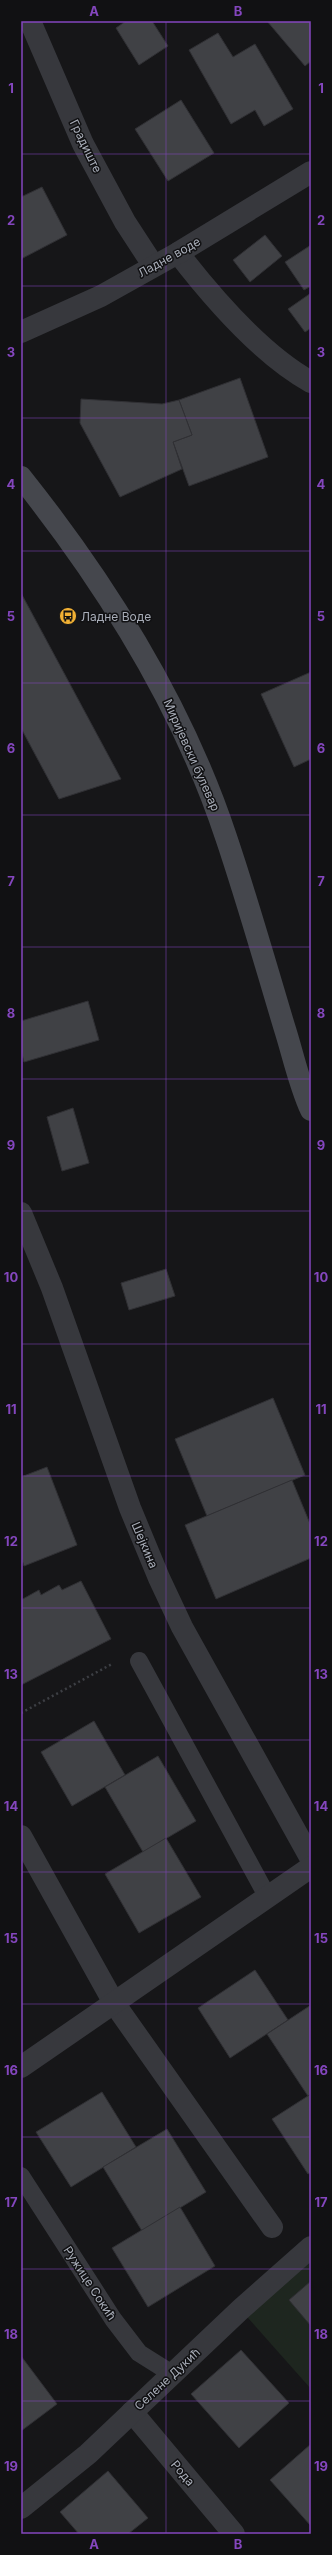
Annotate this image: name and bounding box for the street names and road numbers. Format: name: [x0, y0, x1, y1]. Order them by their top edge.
street label: Градиште: [67, 117, 105, 175]
street label: Ладне воде: [135, 234, 203, 280]
street label: Миријевски булевар: [161, 697, 223, 813]
street label: Шејкина: [129, 1520, 161, 1570]
street label: Ружице Сокић: [60, 2243, 120, 2323]
street label: Селене Дукић: [131, 2345, 203, 2413]
street label: Рода: [168, 2457, 198, 2489]

